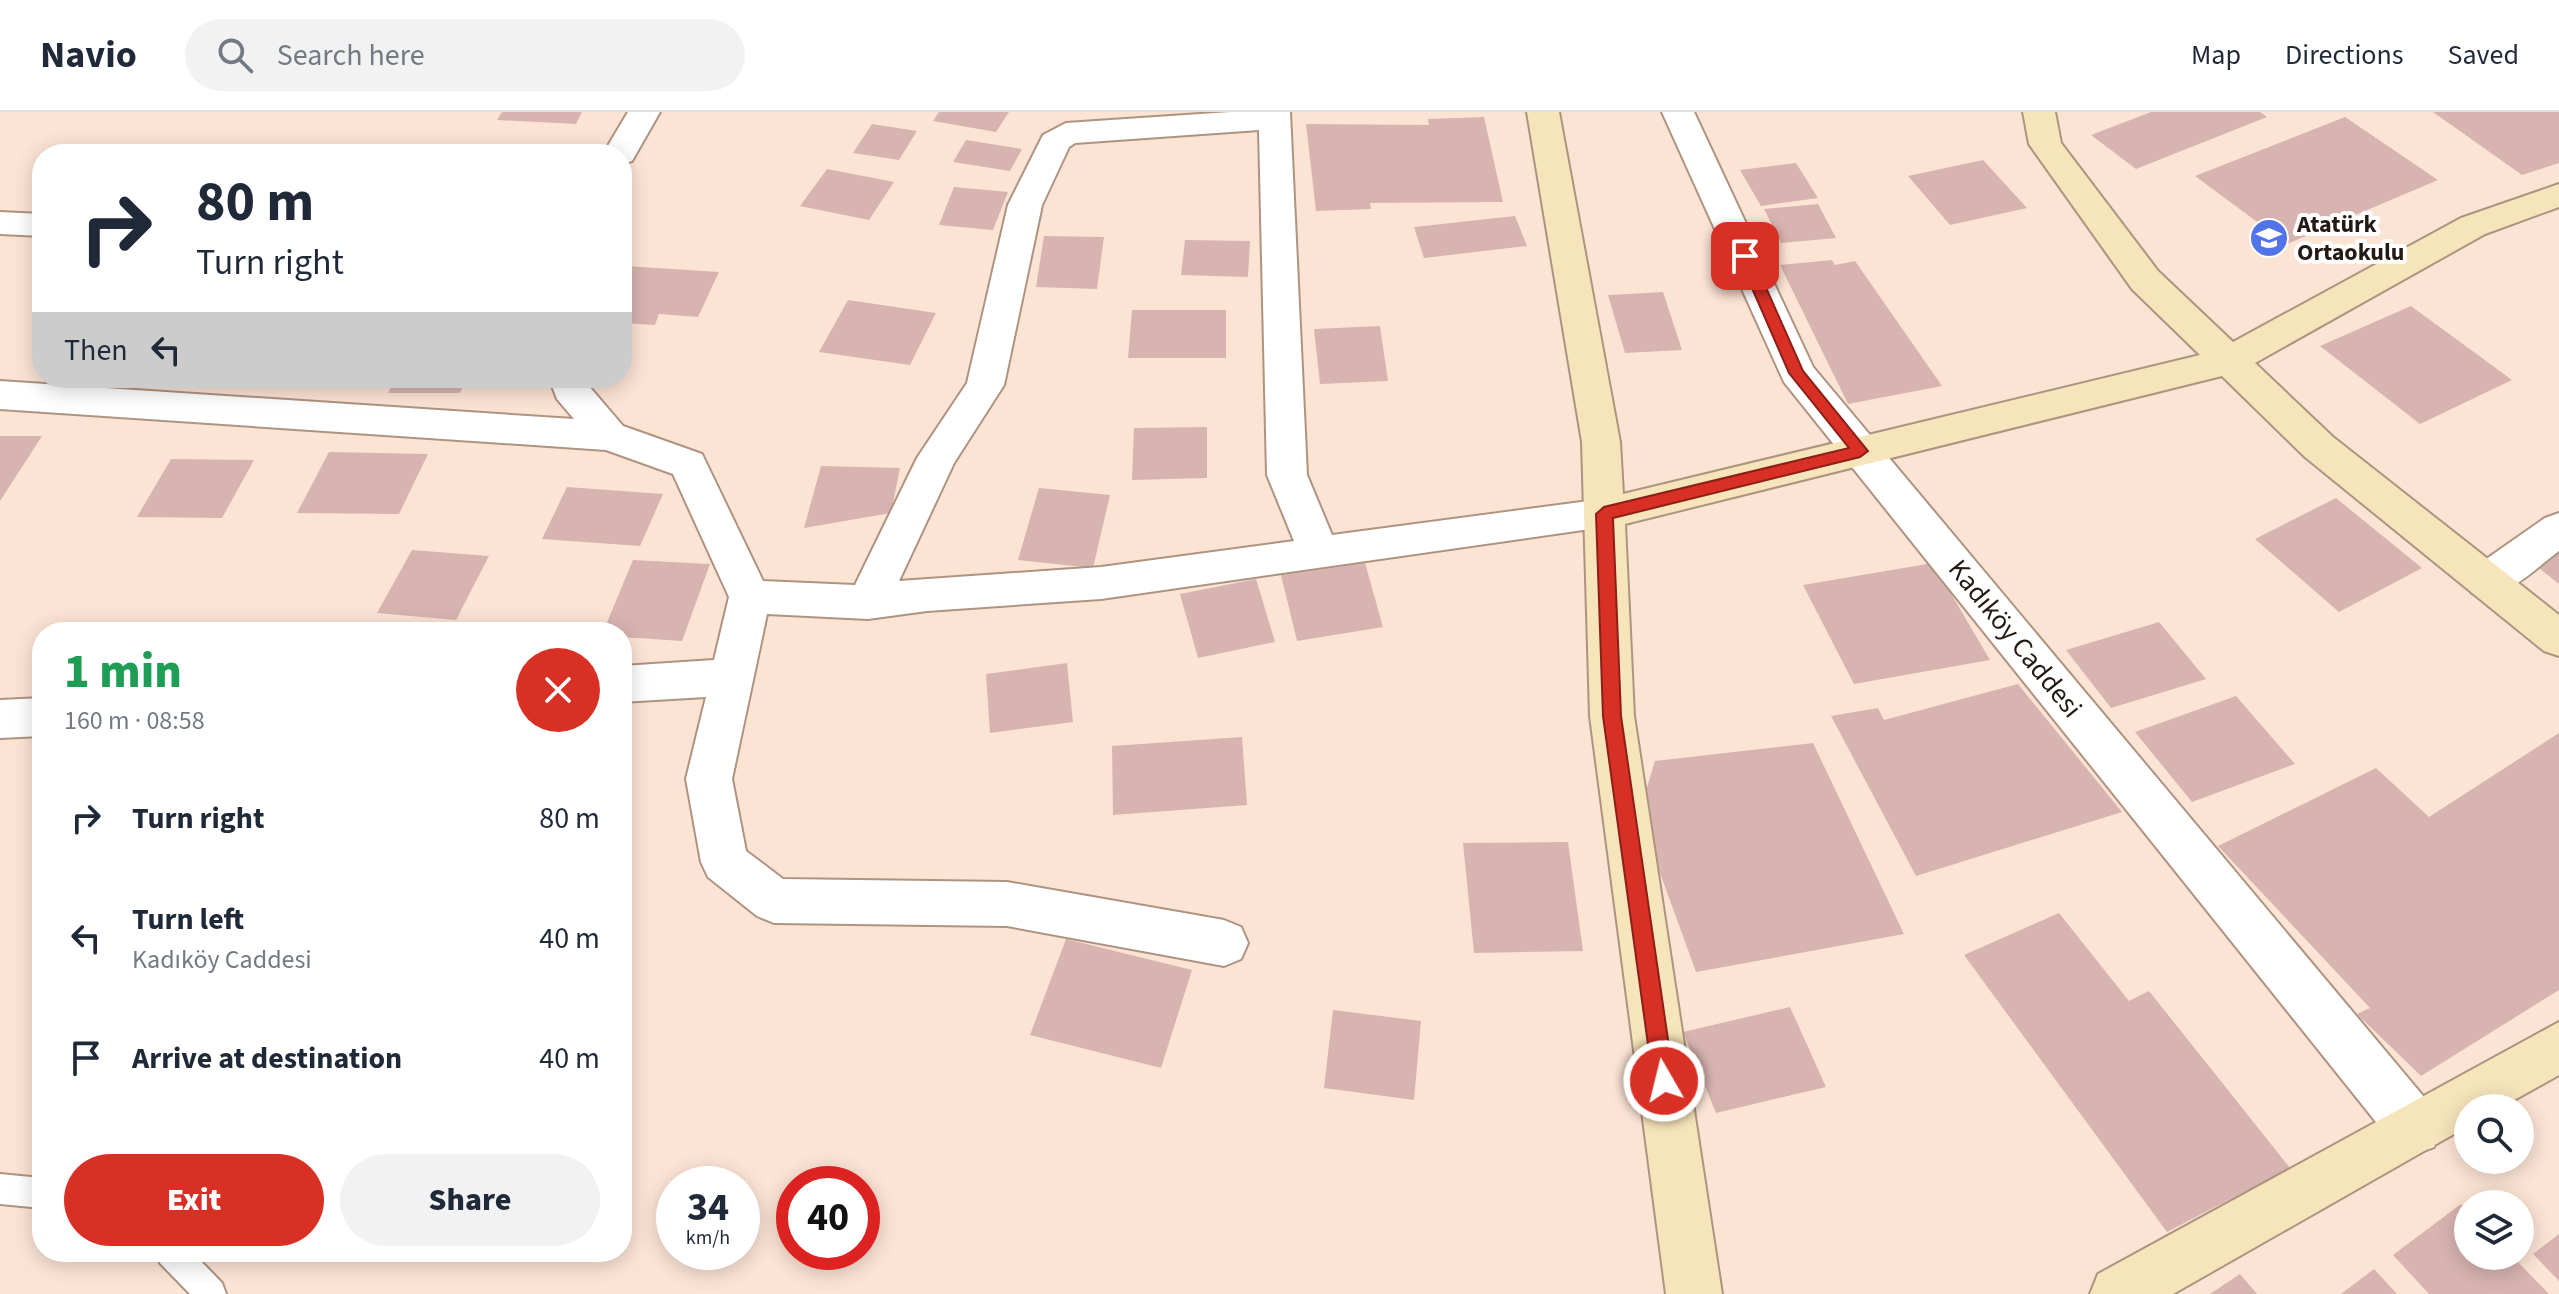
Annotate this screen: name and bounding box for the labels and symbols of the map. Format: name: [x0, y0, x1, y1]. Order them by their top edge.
place label: Atatürk Ortaokulu: [2296, 207, 2404, 270]
school or university icon: Atatürk Ortaokulu: [2248, 217, 2290, 259]
pin: [1711, 222, 1779, 290]
street label: Kadıköy Caddesi: [1939, 551, 2092, 726]
position arrow: [1622, 1039, 1706, 1123]
speed limit sign: 40: [776, 1166, 880, 1270]

